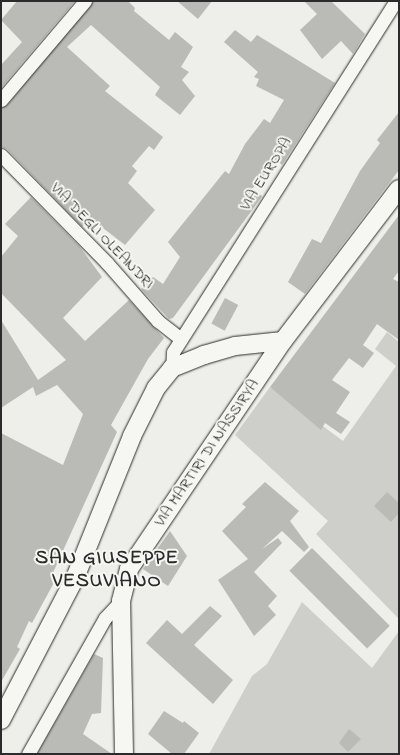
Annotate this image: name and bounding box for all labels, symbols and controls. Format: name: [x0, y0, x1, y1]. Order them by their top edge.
street label: VIA EUROPA: [236, 134, 296, 214]
street label: VIA DEGLI OLEANDRI: [46, 179, 158, 293]
street label: VIA MARTIRI DI NASSIRYA: [151, 376, 263, 530]
district label: SAN GIUSEPPE VESUVIANO: [35, 546, 179, 593]

